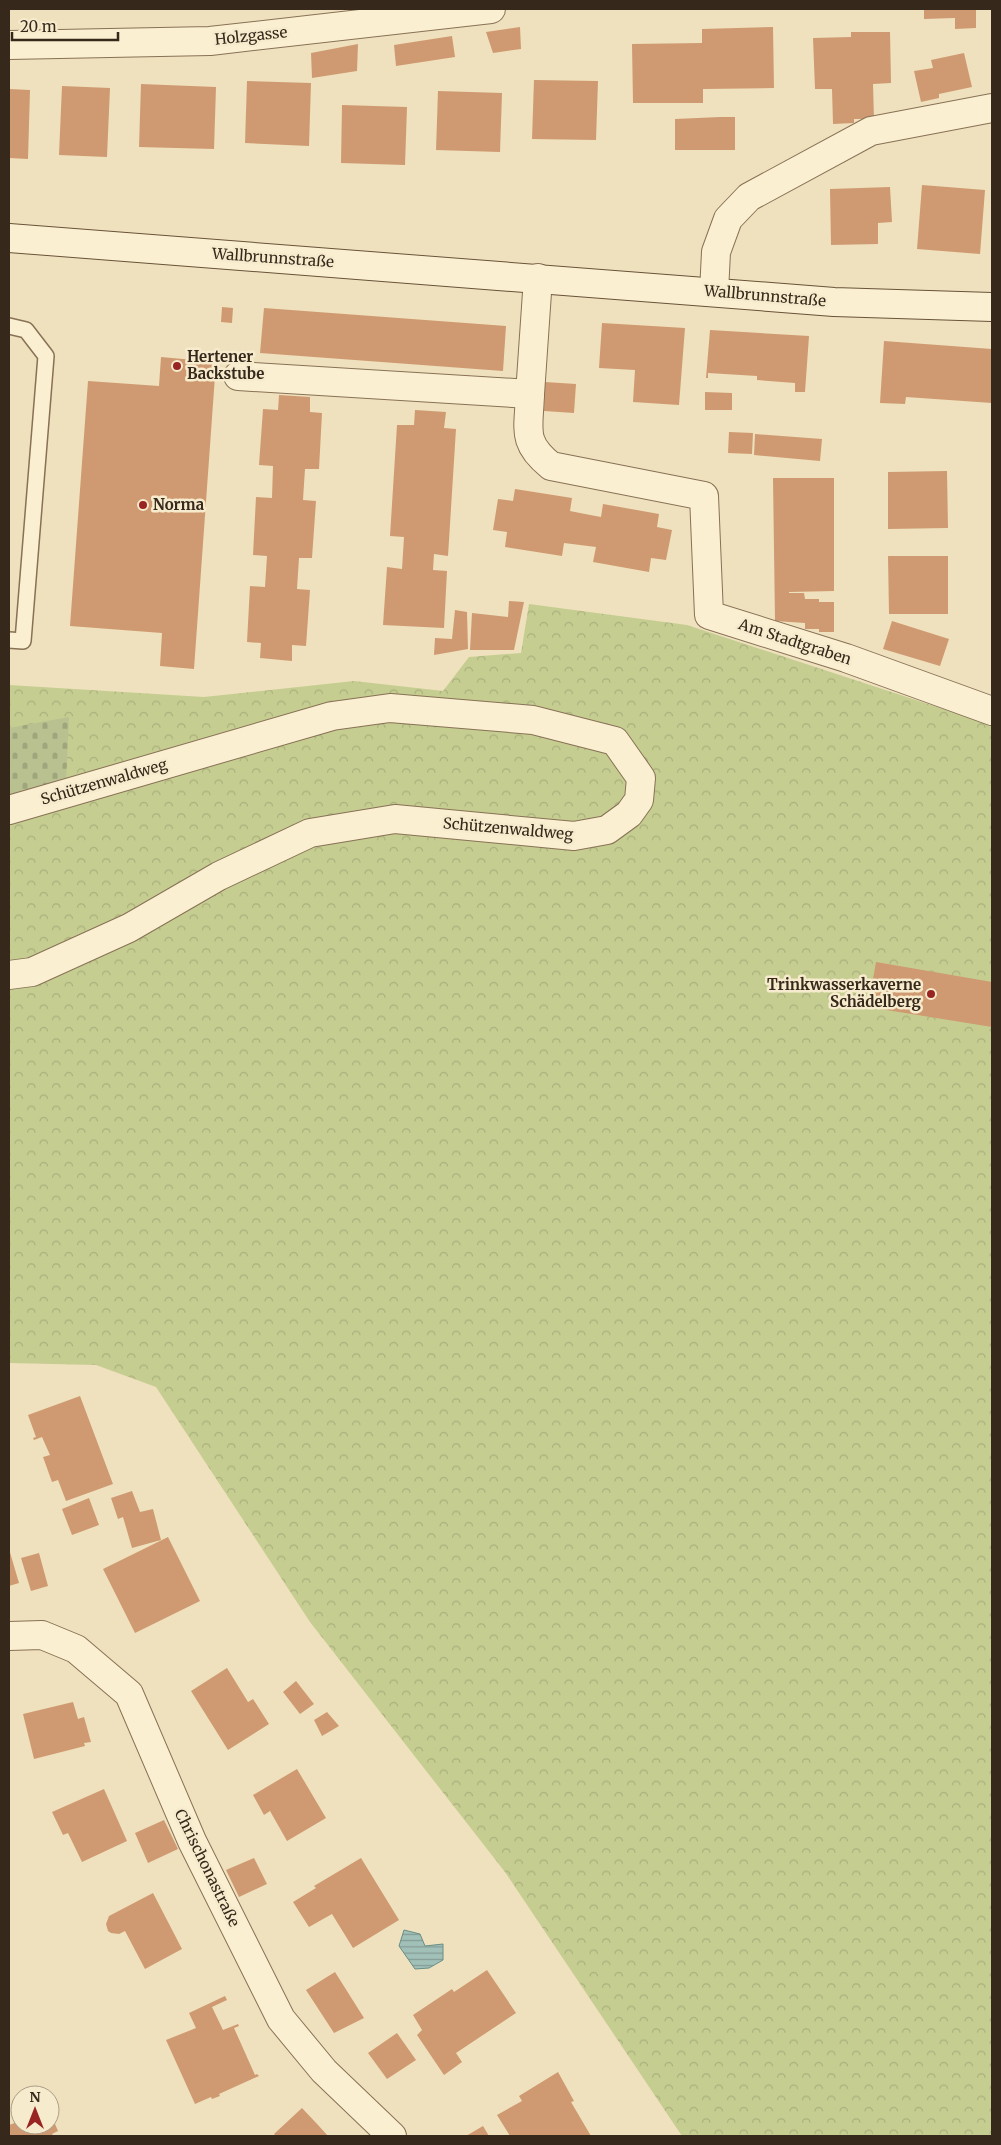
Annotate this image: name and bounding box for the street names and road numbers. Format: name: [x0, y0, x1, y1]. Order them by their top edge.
street label: Holzgasse: [214, 22, 288, 49]
street label: Wallbrunnstraße: [210, 244, 335, 271]
street label: Wallbrunnstraße: [702, 281, 827, 310]
street label: Am Stadtgraben: [735, 614, 854, 669]
street label: Schützenwaldweg: [38, 754, 169, 809]
street label: Schützenwaldweg: [442, 813, 574, 844]
street label: Chrischonastraße: [171, 1806, 244, 1930]

